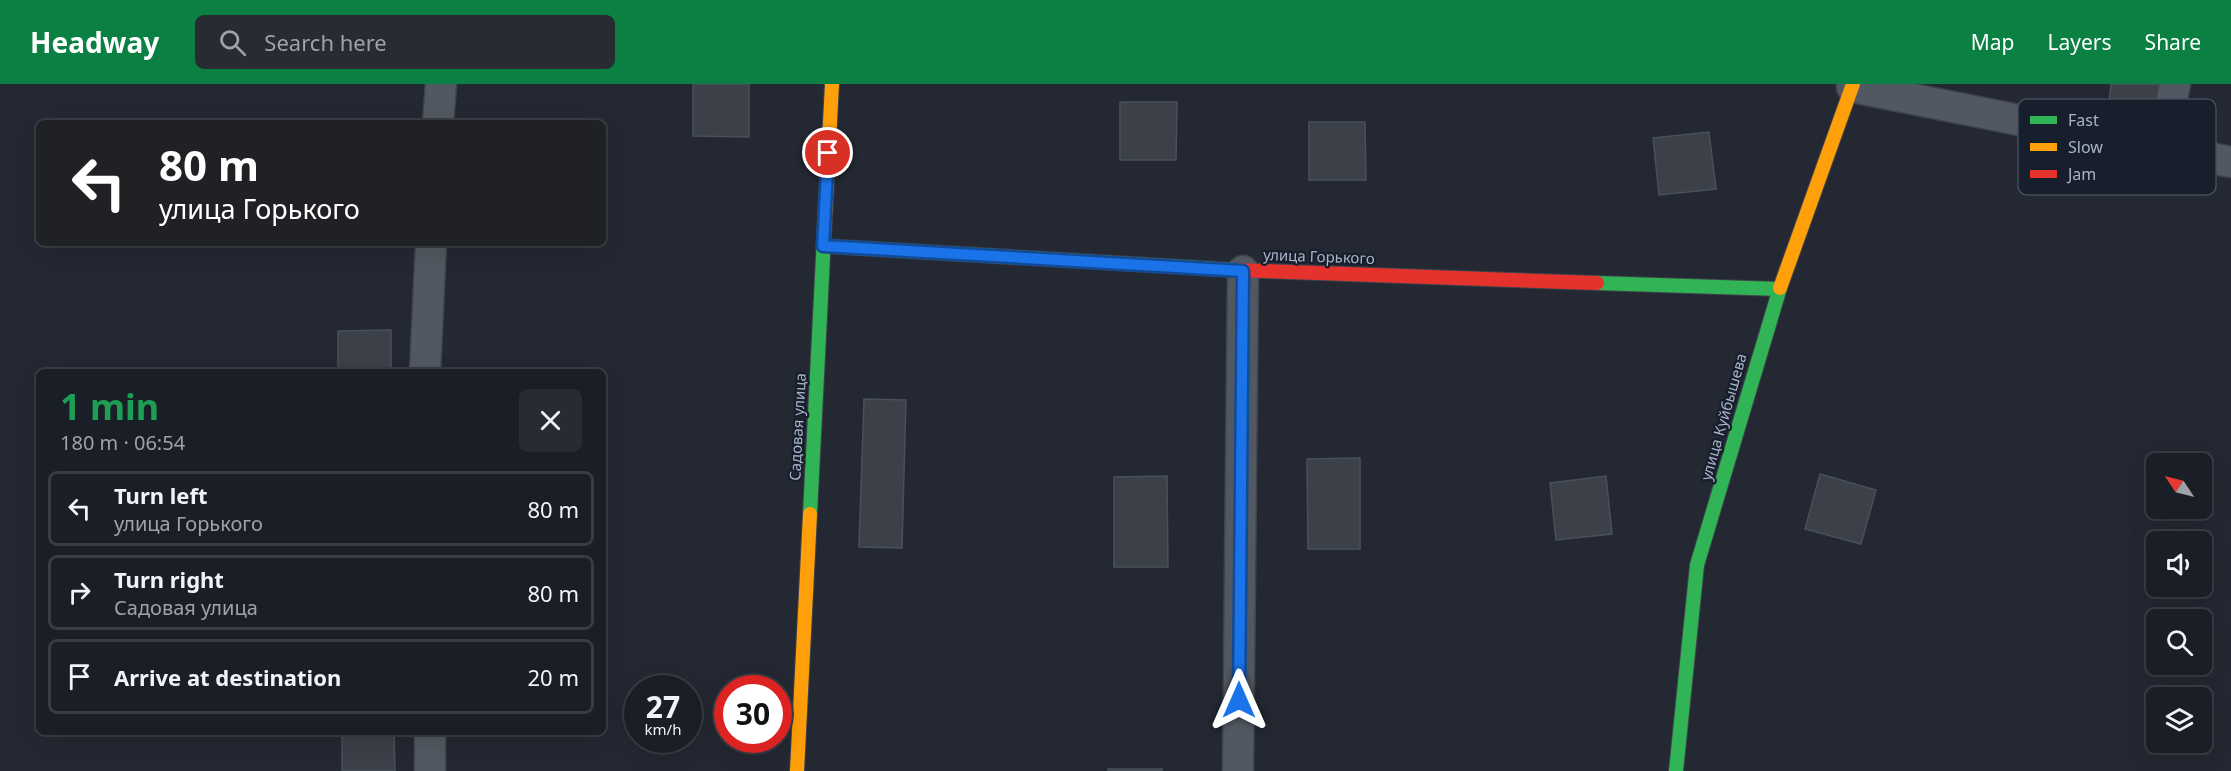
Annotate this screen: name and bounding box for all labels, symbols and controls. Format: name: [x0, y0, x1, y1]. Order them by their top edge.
search box: [195, 15, 615, 69]
text: Headway: [30, 23, 159, 61]
icon: search: [216, 26, 249, 59]
text: Search here: [264, 27, 387, 57]
text: Map: [1971, 28, 2015, 56]
text: Layers: [2048, 28, 2112, 56]
text: Share: [2145, 28, 2201, 56]
legend: [2018, 99, 2216, 195]
text: Fast: [2068, 109, 2099, 131]
pin: [802, 127, 853, 178]
text: 80 m: [159, 136, 259, 193]
icon: arrive: [811, 136, 844, 169]
text: Slow: [2068, 136, 2103, 158]
icon: left: [60, 144, 138, 222]
text: Jam: [2066, 163, 2096, 185]
text: улица Горького: [159, 190, 360, 227]
street label: улица Горького: [1263, 244, 1375, 268]
street label: улица Куйбышева: [1695, 351, 1751, 483]
street label: Садовая улица: [784, 373, 810, 481]
text: 1 min: [60, 382, 159, 431]
button: close: [519, 389, 582, 452]
text: 180 m · 06:54: [60, 429, 185, 456]
north arrow: [2146, 453, 2212, 519]
map controls: [2146, 453, 2212, 753]
text: Turn left: [114, 480, 208, 510]
icon: left: [63, 492, 96, 525]
text: 80 m: [528, 494, 579, 524]
text: улица Горького: [114, 510, 263, 537]
button: sound: [2146, 531, 2212, 597]
text: Turn right: [114, 564, 224, 594]
icon: right: [63, 576, 96, 609]
text: 80 m: [528, 578, 579, 608]
text: Садовая улица: [114, 594, 258, 621]
button: search: [2146, 609, 2212, 675]
icon: arrive: [63, 660, 96, 693]
text: Arrive at destination: [114, 662, 341, 692]
text: 20 m: [528, 662, 579, 692]
position arrow: [1207, 668, 1271, 732]
speed limit sign: 30: [714, 675, 792, 753]
text: 27: [646, 686, 680, 727]
button: layers: [2146, 687, 2212, 753]
text: km/h: [645, 719, 681, 739]

